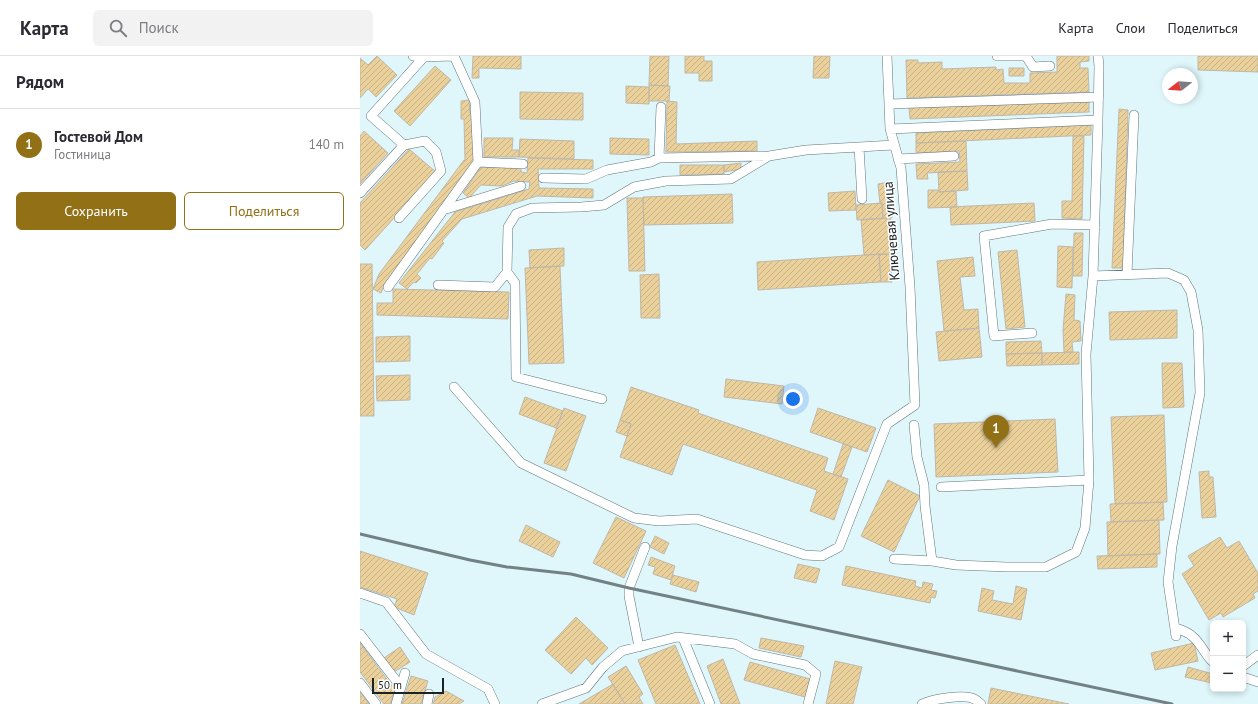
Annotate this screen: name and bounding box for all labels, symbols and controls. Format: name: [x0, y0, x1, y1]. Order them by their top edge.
search box: [93, 10, 373, 46]
text: Карта: [20, 16, 69, 40]
icon: search: [107, 17, 129, 39]
text: Поиск: [139, 18, 179, 37]
text: Карта: [1058, 19, 1094, 37]
text: Слои: [1116, 19, 1145, 37]
text: Поделиться: [1167, 19, 1238, 37]
north arrow: [1162, 68, 1198, 104]
text: Рядом: [16, 71, 64, 93]
text: Гостевой Дом: [54, 127, 143, 146]
text: 1: [25, 136, 33, 153]
text: 140 m: [309, 136, 344, 153]
text: Гостиница: [54, 146, 111, 163]
street label: Ключевая улица: [879, 181, 903, 281]
button: Сохранить: [16, 192, 176, 230]
button: Поделиться: [184, 192, 344, 230]
your location: [783, 389, 803, 409]
pin: 1: [983, 415, 1009, 448]
map controls: [1210, 620, 1246, 692]
button: +: [1210, 620, 1246, 656]
button: −: [1210, 656, 1246, 692]
scale bar: [372, 676, 444, 695]
text: 50 m: [378, 678, 402, 692]

